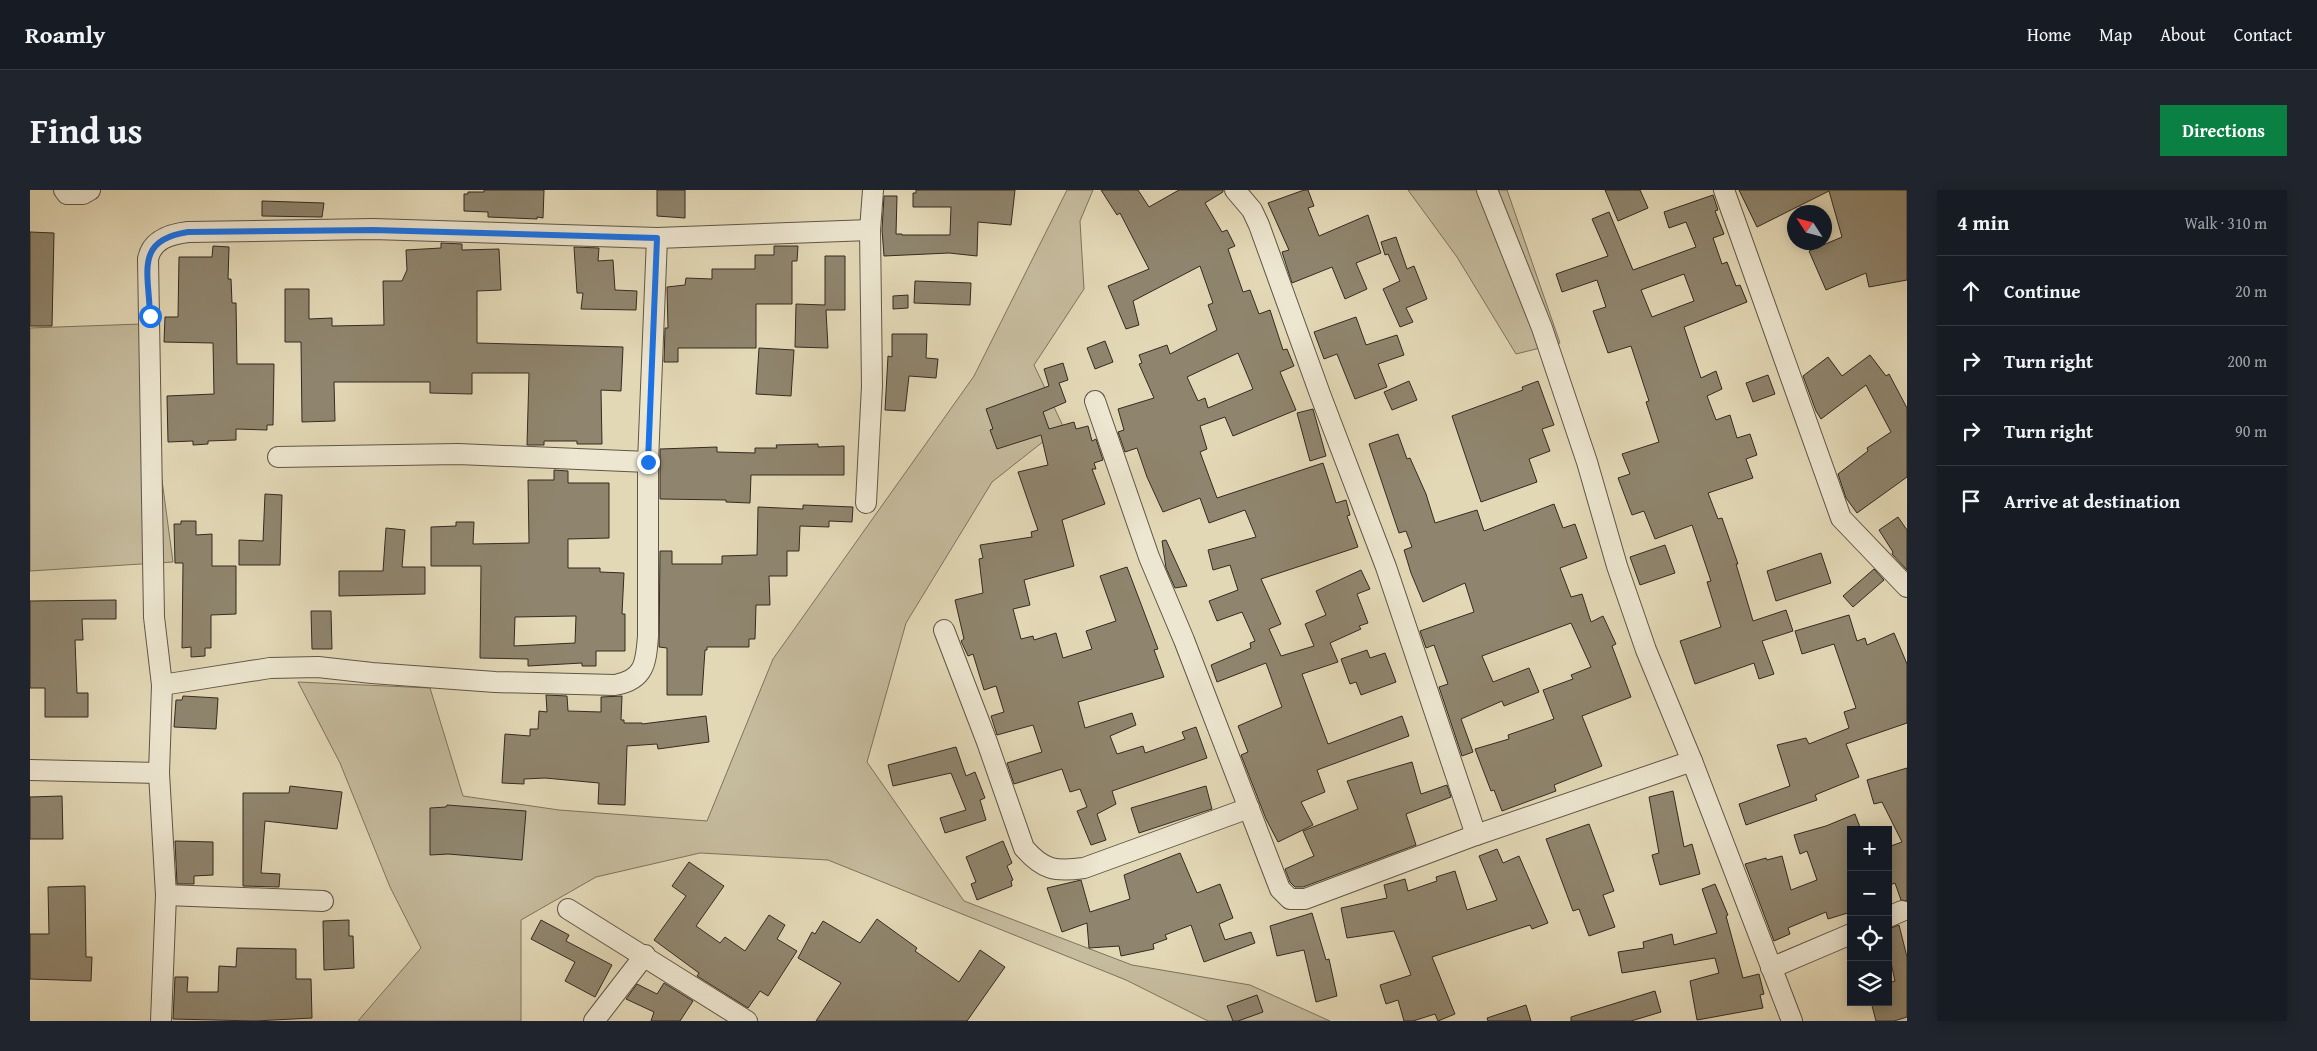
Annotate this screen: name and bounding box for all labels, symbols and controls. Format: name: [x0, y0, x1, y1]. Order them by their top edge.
text: Roamly: [25, 17, 105, 52]
text: Home: [2027, 21, 2071, 48]
text: Map: [2099, 21, 2132, 48]
text: About: [2160, 21, 2206, 48]
text: Contact: [2234, 21, 2292, 48]
text: Find us: [30, 105, 143, 156]
button: Directions: [2160, 105, 2287, 156]
north arrow: [1787, 205, 1832, 250]
text: 4 min: [1957, 207, 2009, 238]
text: Walk · 310 m: [2184, 211, 2267, 235]
icon: ahead: [1957, 277, 1985, 305]
text: Continue: [2004, 277, 2081, 305]
text: 20 m: [2235, 279, 2267, 303]
route start: [139, 305, 162, 328]
icon: right: [1957, 347, 1985, 375]
text: Turn right: [2004, 347, 2093, 375]
text: 200 m: [2227, 349, 2267, 373]
icon: right: [1957, 417, 1985, 445]
text: Turn right: [2004, 417, 2093, 445]
text: 90 m: [2235, 419, 2267, 443]
route end: [637, 451, 660, 474]
icon: arrive: [1957, 487, 1985, 515]
text: Arrive at destination: [2004, 487, 2180, 515]
map controls: [1847, 826, 1892, 1006]
button: +: [1847, 826, 1892, 871]
button: −: [1847, 871, 1892, 916]
button: locate: [1847, 916, 1892, 961]
button: layers: [1847, 961, 1892, 1006]

